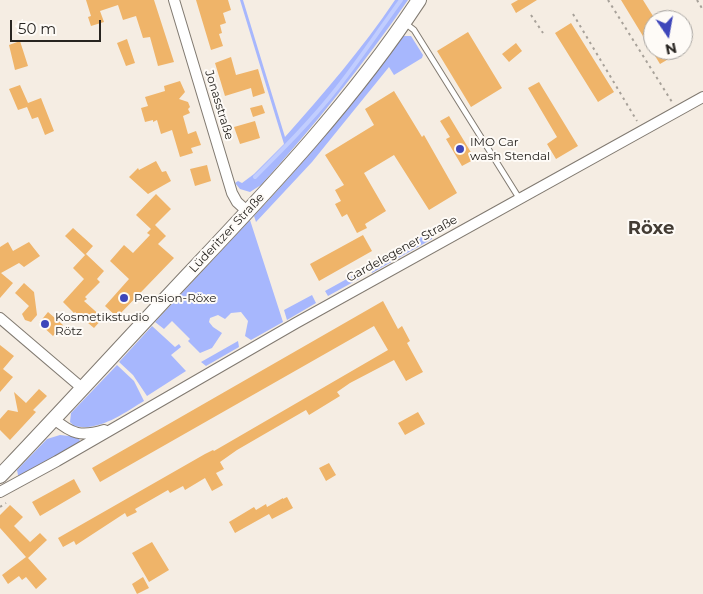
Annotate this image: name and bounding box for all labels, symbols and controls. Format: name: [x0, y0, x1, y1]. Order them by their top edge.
scale bar: [12, 10, 104, 42]
north arrow: [643, 10, 693, 60]
text: 50 m: [18, 19, 56, 38]
text: N: [664, 39, 678, 59]
street label: Jonasstraße: [202, 68, 236, 142]
place label: IMO Car wash Stendal: [470, 135, 550, 163]
marker: IMO Car wash Stendal: [454, 143, 466, 155]
street label: Lüderitzer Straße: [187, 190, 267, 276]
street label: Gardelegener Straße: [344, 213, 460, 285]
district label: Röxe: [628, 218, 674, 240]
place label: Pension-Röxe: [134, 291, 217, 305]
marker: Pension-Röxe: [118, 292, 130, 304]
place label: Kosmetikstudio Rötz: [55, 310, 149, 338]
marker: Kosmetikstudio Rötz: [39, 318, 51, 330]

